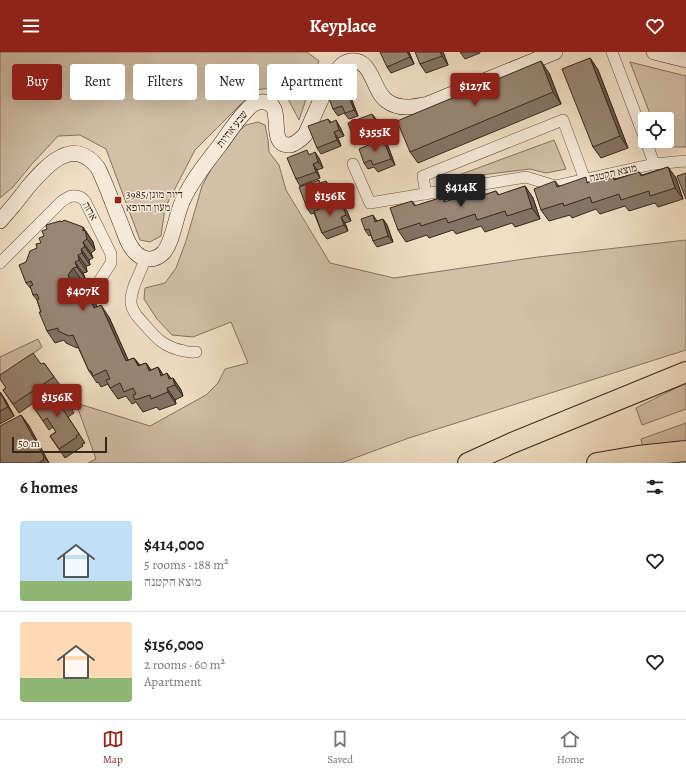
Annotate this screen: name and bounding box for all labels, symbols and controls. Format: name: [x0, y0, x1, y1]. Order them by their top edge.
text: Keyplace: [310, 14, 376, 38]
icon: menu: [20, 15, 42, 37]
icon: heart: [644, 15, 666, 37]
chip: Buy: [12, 64, 62, 100]
chip: Rent: [70, 64, 125, 100]
chip: Filters: [133, 64, 197, 100]
chip: New: [205, 64, 259, 100]
chip: Apartment: [267, 64, 357, 100]
pin: $127K: [447, 73, 503, 107]
text: $127K: [459, 77, 491, 94]
street label: שבע אחיות: [213, 107, 251, 151]
map controls: [638, 112, 674, 148]
button: locate: [638, 112, 674, 148]
pin: $355K: [347, 119, 403, 153]
text: $355K: [359, 123, 391, 140]
street label: מוצא הקטנה: [588, 160, 638, 186]
pin: $414K: [433, 174, 489, 208]
text: $414K: [445, 178, 477, 195]
pin: $156K: [302, 183, 358, 217]
place label: 3985/דיור מוגן מעון הרופא: [126, 187, 183, 215]
text: $156K: [315, 187, 345, 204]
marker: 3985/דיור מוגן מעון הרופא: [113, 195, 123, 205]
street label: ארזה: [79, 199, 101, 223]
pin: $407K: [55, 278, 111, 312]
text: $407K: [67, 282, 99, 299]
pin: $156K: [29, 384, 85, 418]
text: $156K: [42, 388, 72, 405]
scale bar: [12, 435, 107, 454]
text: 50 m: [18, 436, 40, 451]
text: 6 homes: [20, 476, 78, 499]
icon: filters: [644, 476, 666, 498]
text: $414,000: [144, 533, 204, 556]
icon: home: [52, 537, 100, 585]
icon: heart: [644, 550, 666, 572]
text: 5 rooms · 188 m²: [144, 556, 228, 573]
text: מוצא הקטנה: [144, 573, 201, 590]
text: $156,000: [144, 633, 203, 656]
icon: home: [52, 638, 100, 686]
icon: heart: [644, 651, 666, 673]
text: 2 rooms · 60 m²: [144, 656, 225, 673]
text: Apartment: [144, 673, 202, 690]
tab: Map: [102, 728, 124, 767]
tab: Saved: [327, 728, 353, 767]
tab: Home: [557, 728, 584, 767]

